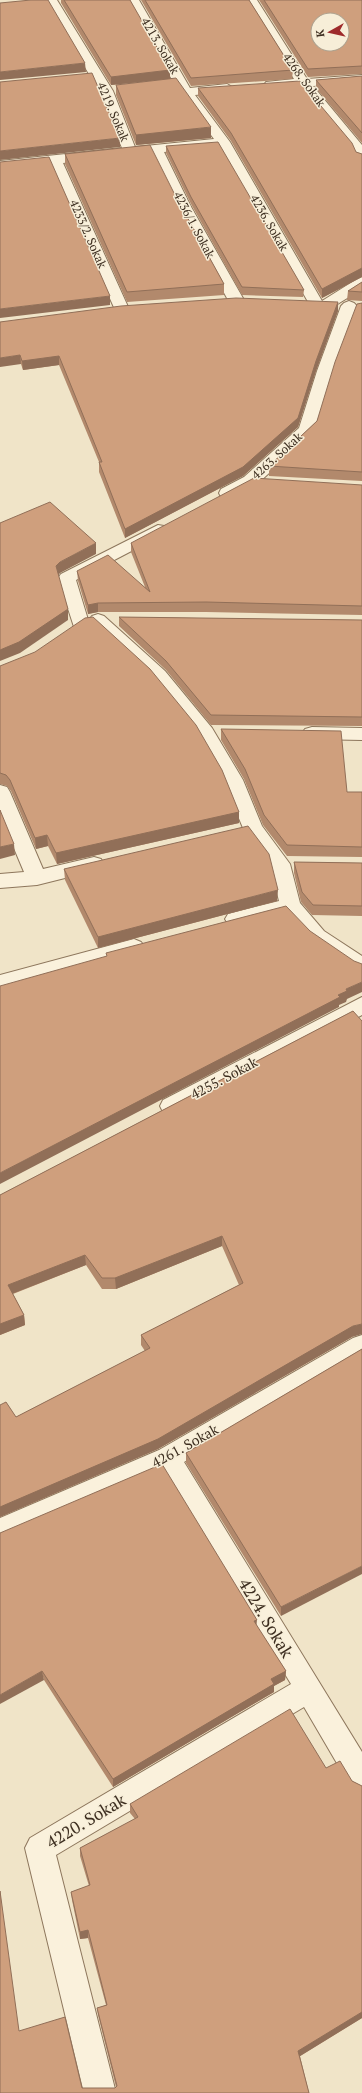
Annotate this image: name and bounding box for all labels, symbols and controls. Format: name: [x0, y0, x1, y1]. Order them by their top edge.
north arrow: [310, 12, 350, 52]
street label: 4213. Sokak: [138, 15, 183, 77]
text: K: [313, 28, 328, 38]
street label: 4268. Sokak: [280, 50, 329, 110]
street label: 4219. Sokak: [94, 80, 133, 144]
street label: 4236/1. Sokak: [171, 189, 219, 261]
street label: 4236. Sokak: [247, 192, 292, 254]
street label: 4233/2. Sokak: [67, 197, 111, 271]
street label: 4263. Sokak: [248, 428, 306, 482]
street label: 4255. Sokak: [187, 1052, 261, 1103]
street label: 4261. Sokak: [148, 1419, 222, 1472]
street label: 4224. Sokak: [234, 1574, 299, 1662]
street label: 4220. Sokak: [42, 1788, 130, 1853]

